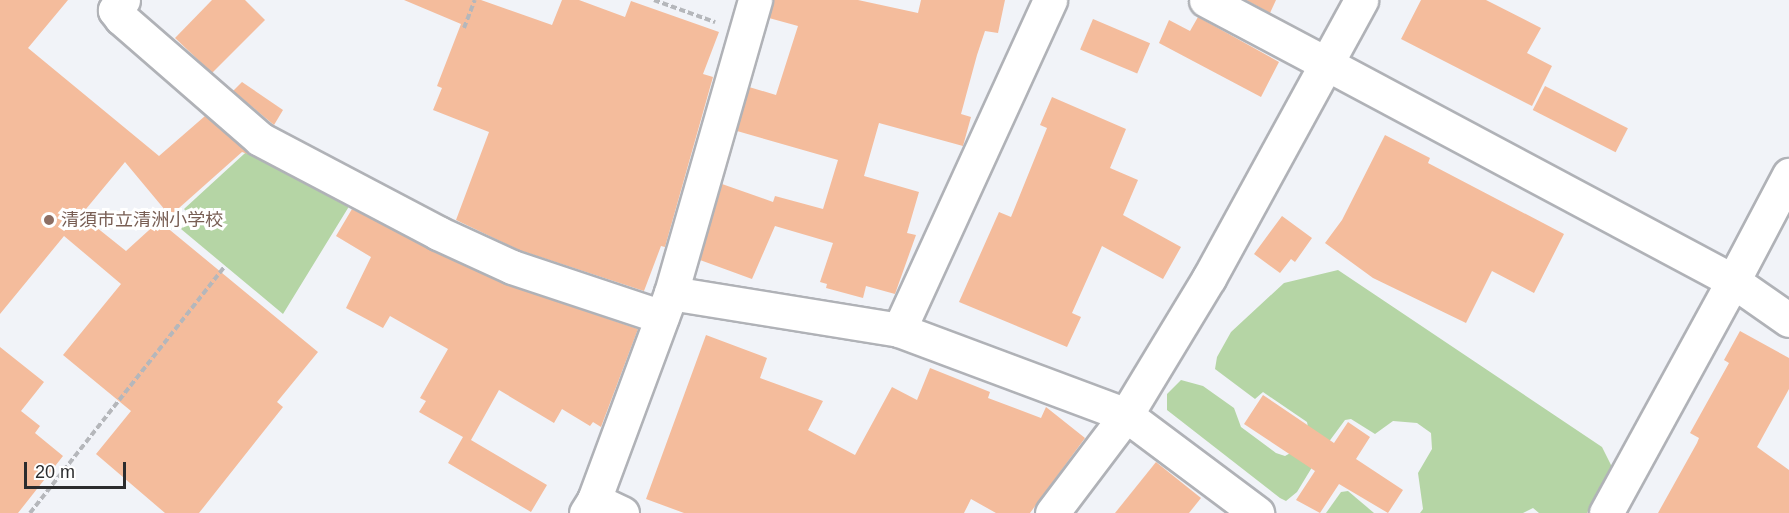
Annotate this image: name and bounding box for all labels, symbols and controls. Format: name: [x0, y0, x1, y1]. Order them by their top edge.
place label: 清須市立清洲小学校: [61, 209, 223, 231]
marker: 清須市立清洲小学校: [42, 213, 56, 227]
scale bar: [27, 450, 129, 488]
text: 20 m: [35, 462, 75, 482]

